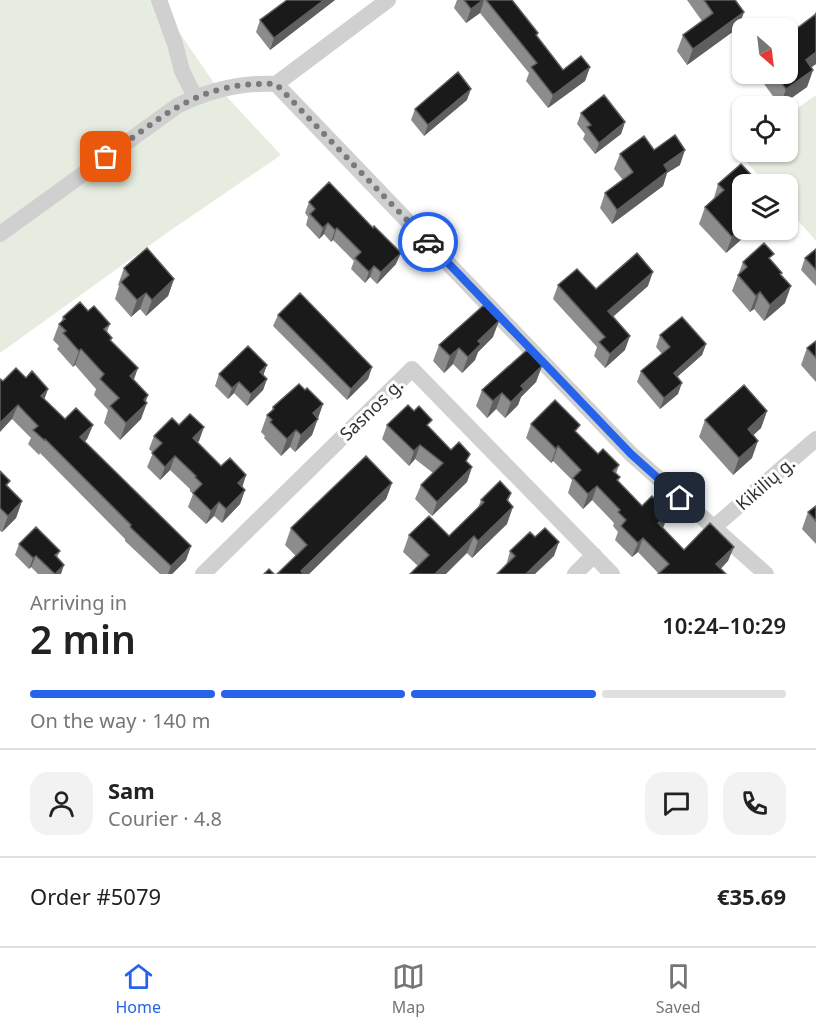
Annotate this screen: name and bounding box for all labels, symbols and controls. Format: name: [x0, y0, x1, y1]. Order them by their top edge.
north arrow: [732, 18, 798, 84]
map controls: [732, 18, 798, 240]
button: locate: [732, 96, 798, 162]
pin: [80, 131, 131, 182]
icon: bag: [89, 140, 122, 173]
button: layers: [732, 174, 798, 240]
courier: [398, 212, 458, 272]
icon: car: [412, 226, 445, 259]
street label: Sasnos g.: [334, 373, 408, 445]
street label: Kikilių g.: [730, 451, 800, 515]
pin: [654, 472, 705, 523]
icon: home: [663, 481, 696, 514]
text: Arriving in: [30, 589, 127, 616]
text: 10:24–10:29: [662, 610, 786, 640]
text: 2 min: [30, 612, 136, 665]
text: On the way · 140 m: [30, 707, 210, 734]
button: person: [30, 772, 93, 835]
button: chat: [645, 772, 708, 835]
button: phone: [723, 772, 786, 835]
text: Sam: [108, 775, 155, 805]
text: Courier · 4.8: [108, 805, 222, 832]
text: Order #5079: [30, 881, 161, 911]
text: €35.69: [717, 881, 786, 911]
tab: Home: [115, 960, 161, 1018]
tab: Map: [392, 960, 425, 1018]
tab: Saved: [656, 960, 701, 1018]

